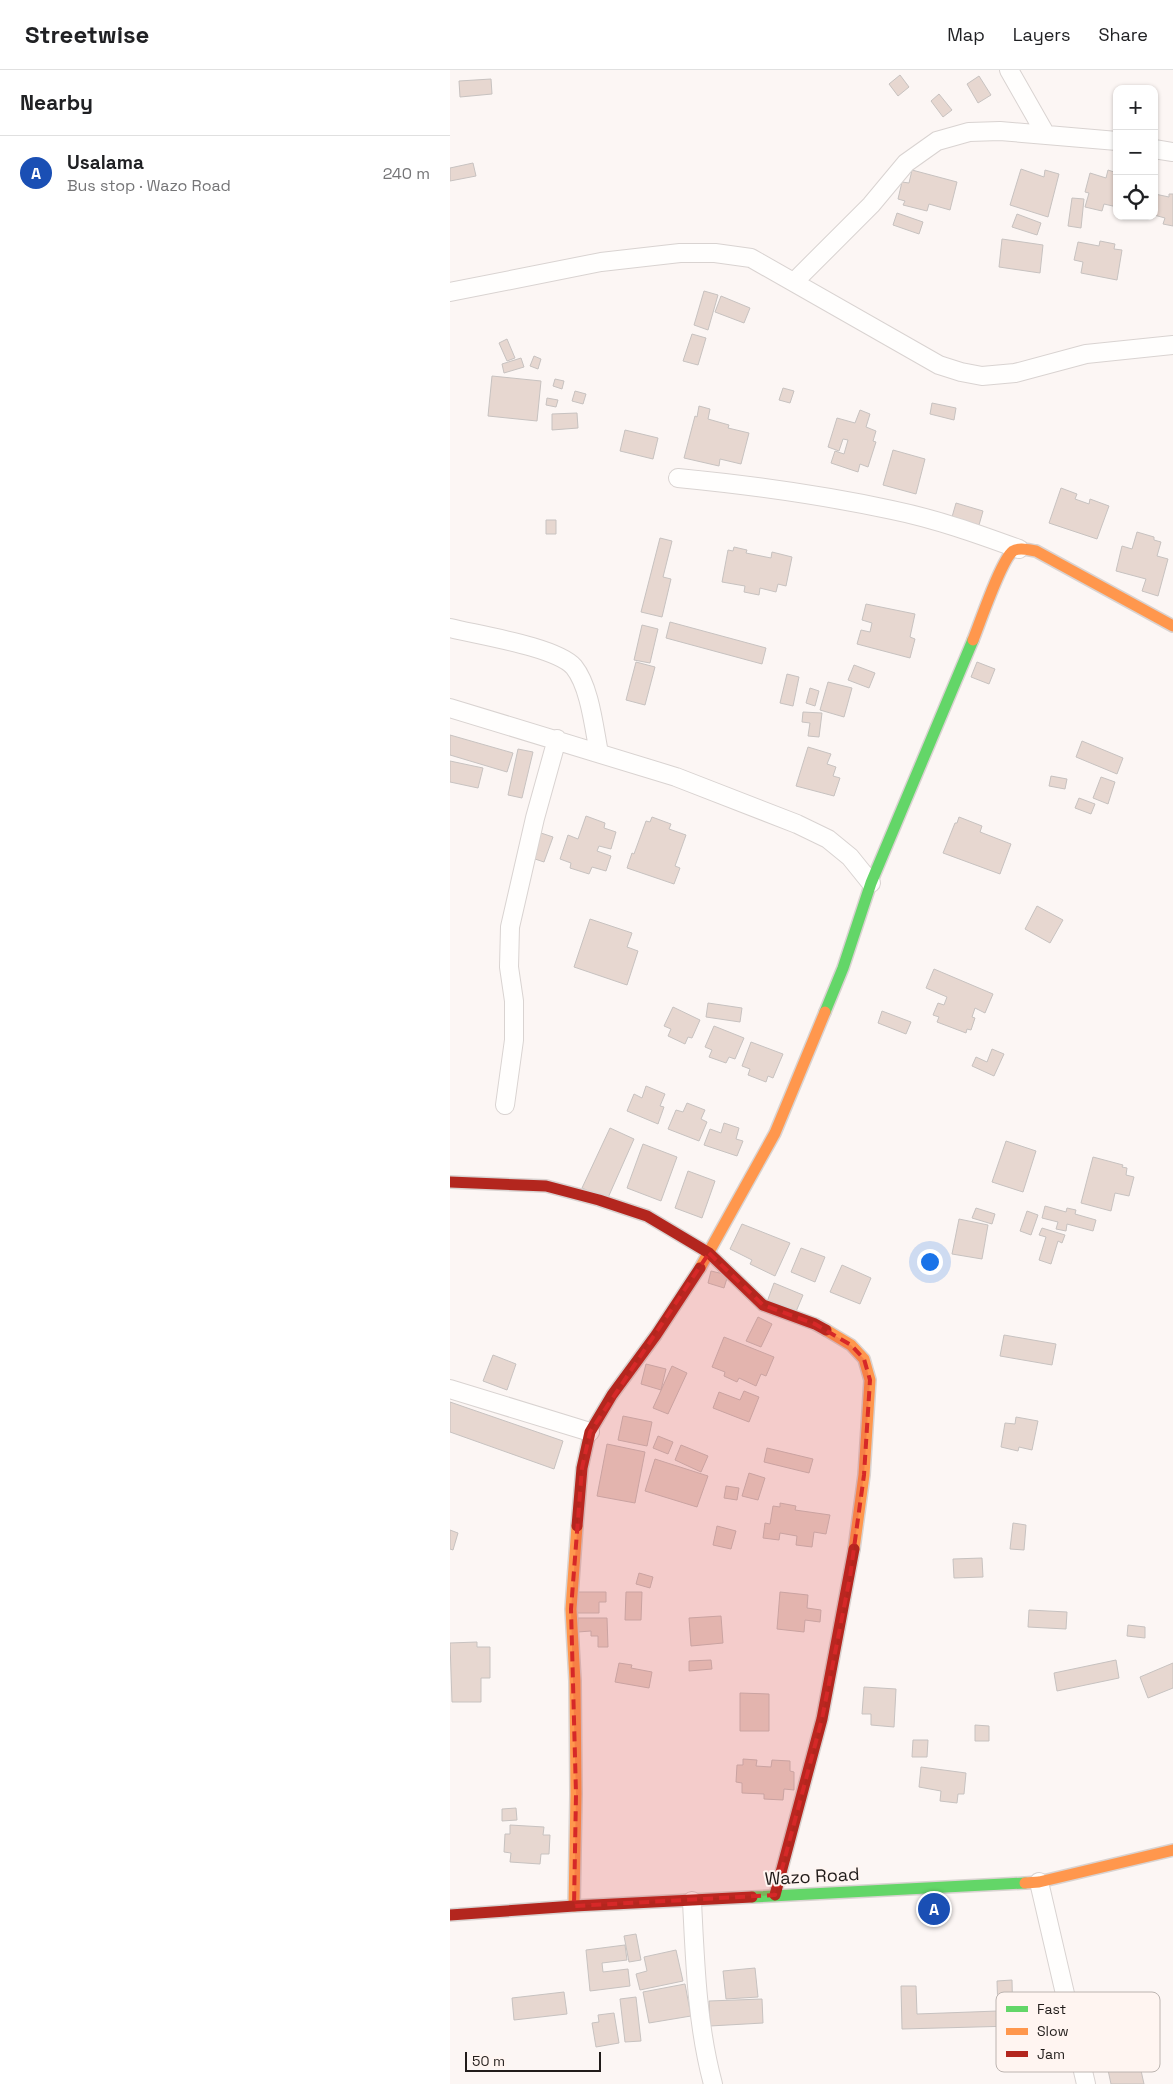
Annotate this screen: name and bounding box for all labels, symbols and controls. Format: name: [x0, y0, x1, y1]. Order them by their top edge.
text: Streetwise: [25, 19, 149, 50]
text: Map: [947, 23, 985, 46]
text: Layers: [1013, 23, 1070, 46]
text: Share: [1098, 23, 1148, 46]
map controls: [1113, 85, 1158, 220]
button: +: [1113, 85, 1158, 130]
text: Nearby: [20, 89, 93, 116]
button: −: [1113, 130, 1158, 175]
text: Usalama: [67, 150, 144, 175]
text: A: [31, 163, 41, 184]
text: 240 m: [383, 163, 430, 184]
text: Bus stop · Wazo Road: [67, 175, 231, 196]
button: locate: [1113, 175, 1158, 220]
your location: [917, 1249, 943, 1275]
street label: Wazo Road: [764, 1862, 860, 1890]
pin: A: [918, 1890, 950, 1928]
legend: [996, 1992, 1160, 2072]
text: Fast: [1037, 2000, 1066, 2018]
text: Slow: [1037, 2022, 1069, 2040]
text: Jam: [1037, 2045, 1065, 2063]
scale bar: [465, 2049, 601, 2072]
text: 50 m: [472, 2052, 505, 2070]

